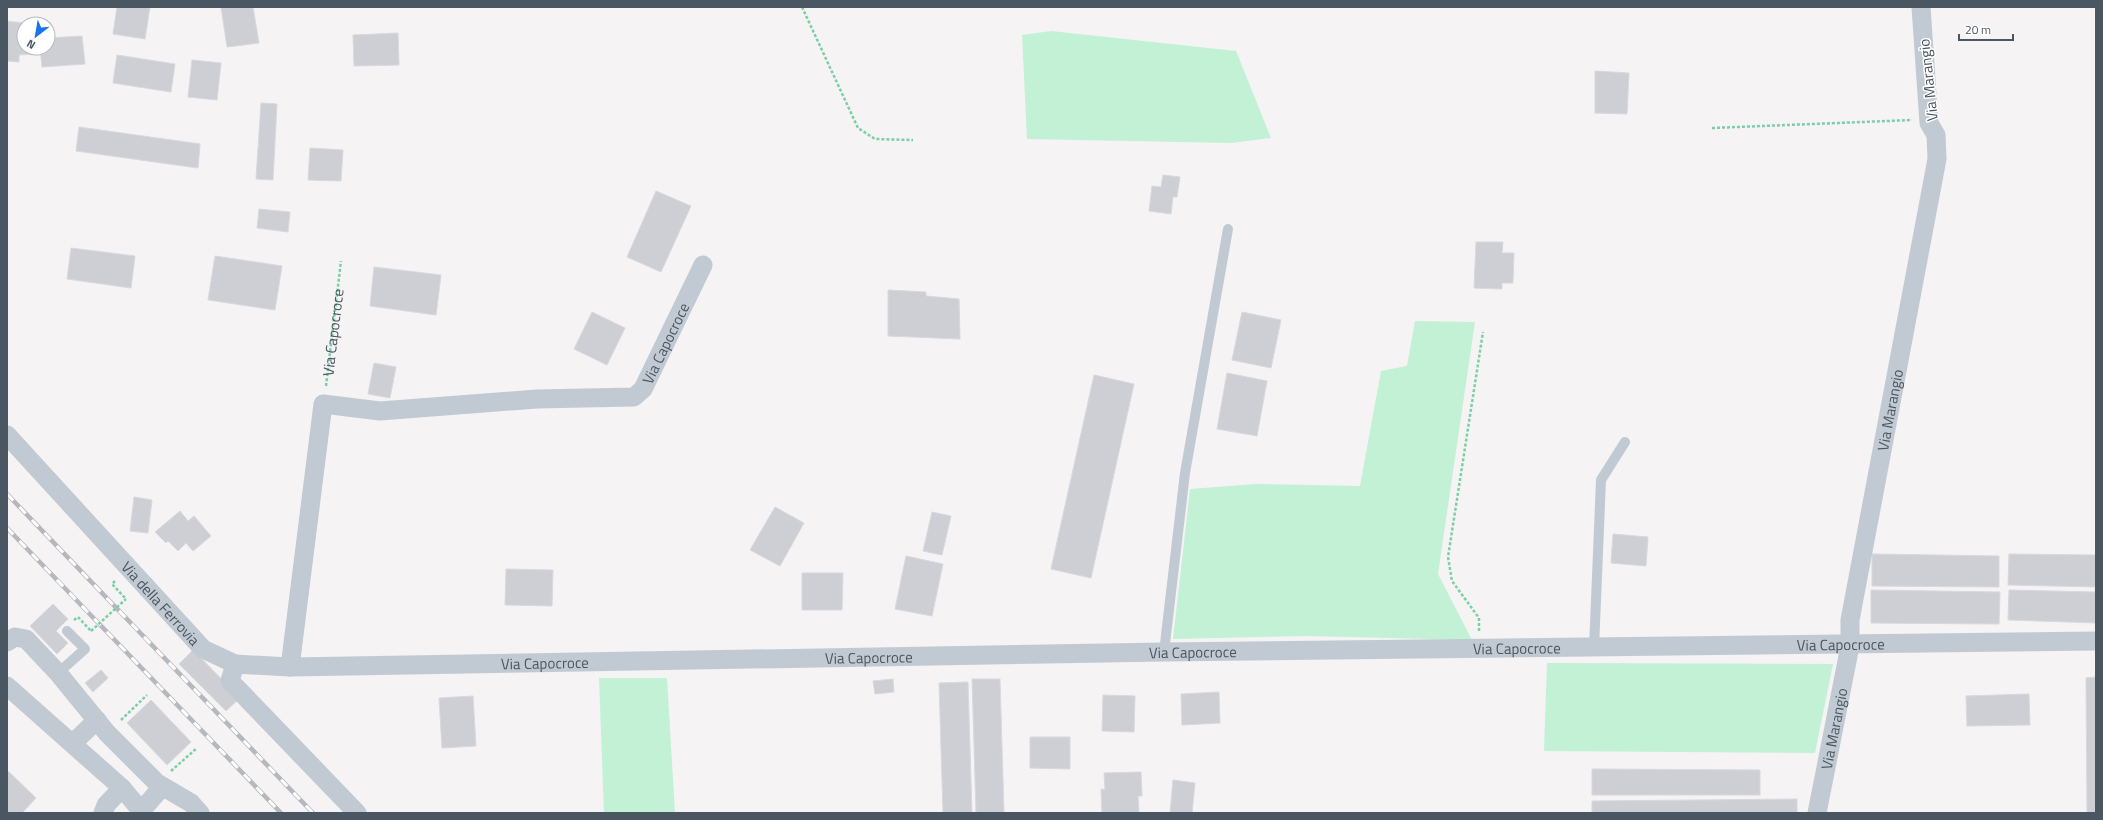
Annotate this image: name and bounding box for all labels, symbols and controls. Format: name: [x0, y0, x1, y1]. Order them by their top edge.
north arrow: [16, 16, 56, 56]
scale bar: [1959, 16, 2013, 42]
text: 20 m: [1965, 20, 1991, 39]
text: N: [23, 36, 38, 53]
street label: Via Marangio: [1912, 38, 1944, 122]
street label: Via Capocroce: [316, 287, 349, 377]
street label: Via Capocroce: [636, 299, 695, 388]
street label: Via Marangio: [1871, 367, 1909, 453]
street label: Via della Ferrovia: [116, 556, 206, 651]
street label: Via Capocroce: [1797, 632, 1885, 656]
street label: Via Capocroce: [1473, 636, 1561, 660]
street label: Via Capocroce: [1149, 640, 1237, 664]
street label: Via Capocroce: [825, 645, 913, 669]
street label: Via Capocroce: [501, 650, 589, 675]
street label: Via Marangio: [1814, 686, 1853, 771]

